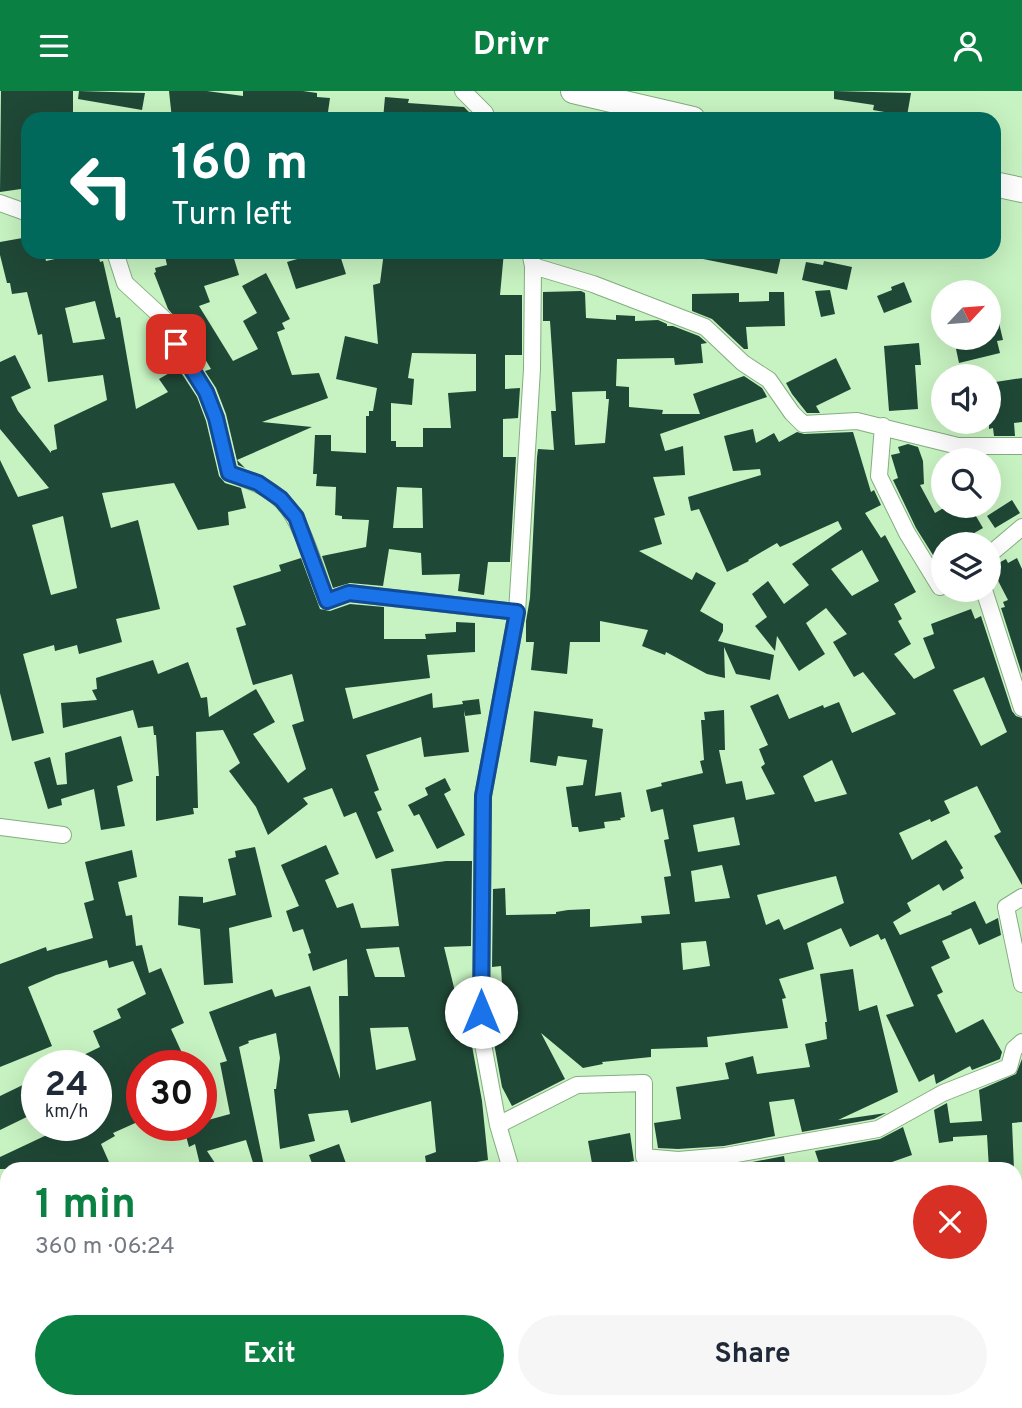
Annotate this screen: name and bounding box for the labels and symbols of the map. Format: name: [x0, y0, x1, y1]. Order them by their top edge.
north arrow: [931, 280, 1001, 350]
pin: [146, 314, 206, 374]
position arrow: [444, 975, 518, 1049]
speed limit sign: 30: [126, 1050, 217, 1141]

